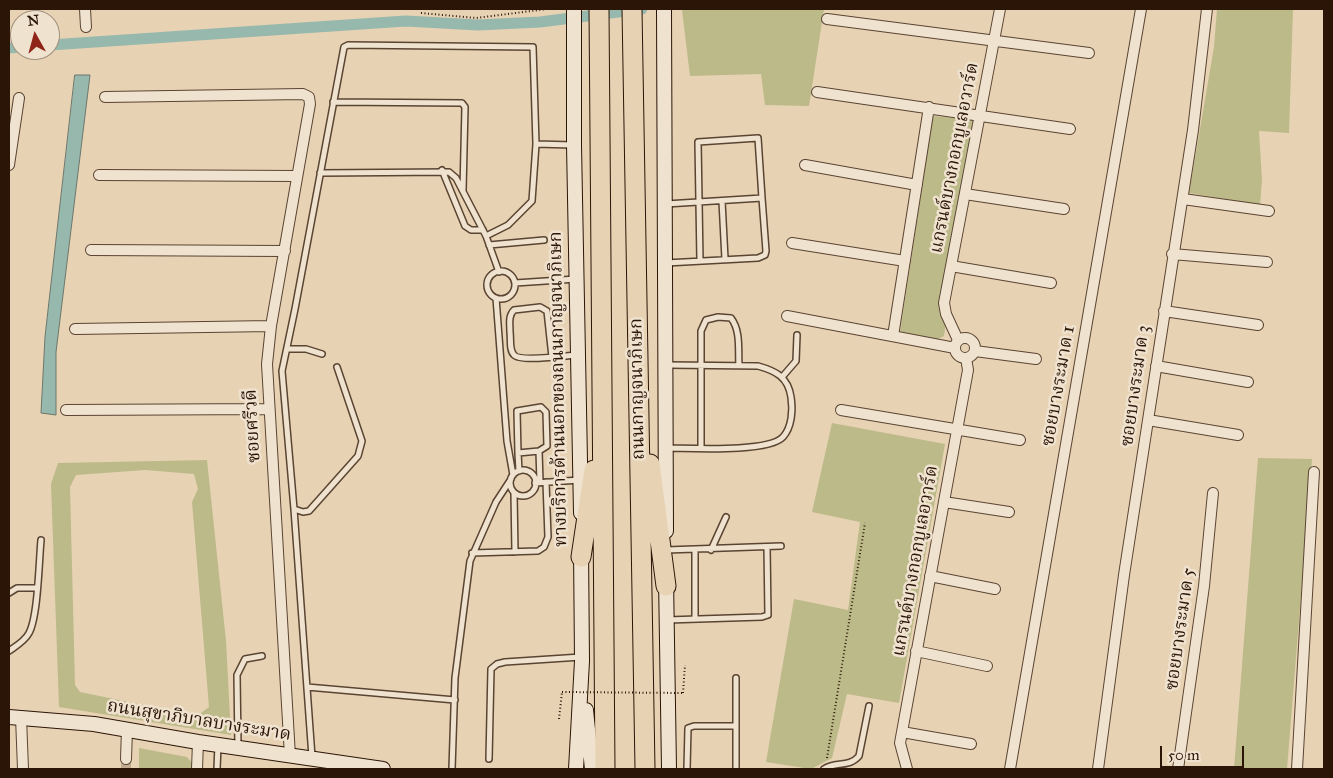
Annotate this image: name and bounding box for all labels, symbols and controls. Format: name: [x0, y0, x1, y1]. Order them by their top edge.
north arrow: [10, 10, 60, 60]
text: N: [26, 11, 40, 30]
street label: แกรนด์บางกอกบูเลอวาร์ด: [926, 61, 984, 255]
street label: ทางบริการด้านนอกของถนนกาญจนาภิเษก: [545, 231, 573, 547]
street label: ถนนกาญจนาภิเษก: [626, 318, 650, 460]
street label: ซอยบางระมาด 1: [1038, 324, 1080, 448]
street label: ซอยบางระมาด 3: [1117, 324, 1155, 448]
street label: ซอยศรีวดี: [240, 389, 266, 463]
street label: แกรนด์บางกอกบูเลอวาร์ด: [889, 464, 943, 658]
street label: ซอยบางระมาด 5: [1162, 566, 1200, 692]
street label: ถนนสุขาภิบาลบางระมาด: [105, 696, 293, 746]
scale bar: [1163, 736, 1247, 768]
text: 50 m: [1168, 746, 1200, 764]

